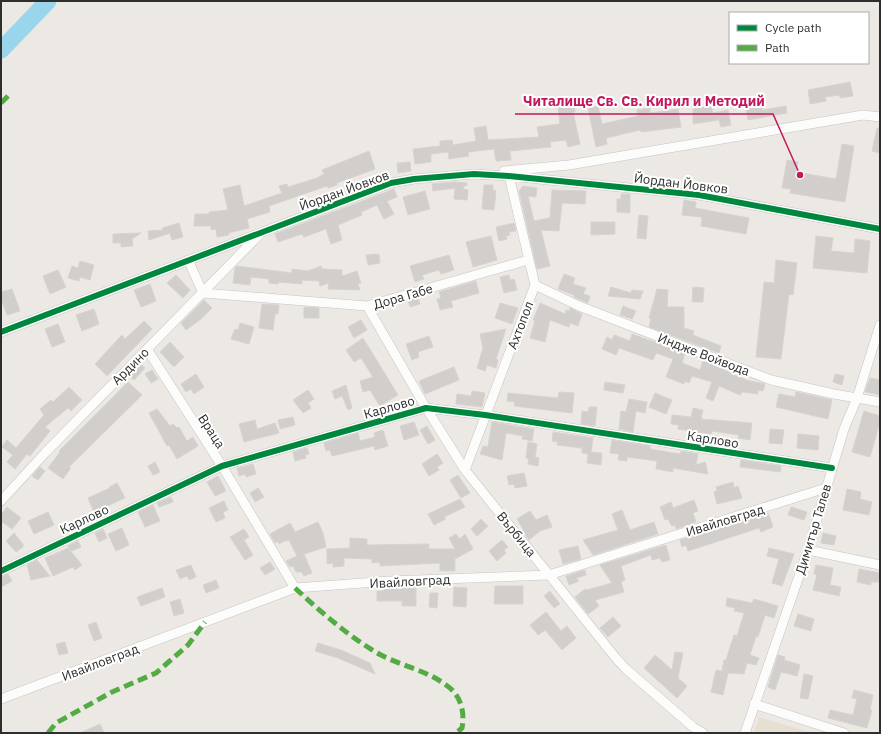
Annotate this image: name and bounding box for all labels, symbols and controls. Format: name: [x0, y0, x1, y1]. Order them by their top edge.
legend: [729, 12, 869, 64]
text: Cycle path: [765, 20, 822, 35]
text: Path: [765, 40, 790, 55]
callout: Читалище Св. Св. Кирил и Методий: [515, 88, 773, 114]
text: Читалище Св. Св. Кирил и Методий: [523, 92, 765, 110]
street label: Йордан Йовков: [297, 166, 392, 215]
street label: Йордан Йовков: [633, 169, 729, 198]
street label: Дора Габе: [371, 280, 435, 313]
street label: Ахтопол: [504, 299, 537, 352]
street label: Индже Войвода: [655, 329, 752, 380]
street label: Ардино: [108, 344, 153, 389]
street label: Карлово: [362, 392, 417, 423]
street label: Враца: [194, 411, 229, 452]
street label: Карлово: [686, 427, 740, 452]
street label: Димитър Талев: [792, 482, 835, 576]
street label: Ивайловград: [684, 500, 767, 540]
street label: Карлово: [57, 501, 111, 538]
street label: Върбица: [493, 508, 540, 560]
street label: Ивайловград: [369, 571, 451, 592]
street label: Ивайловград: [59, 640, 141, 685]

